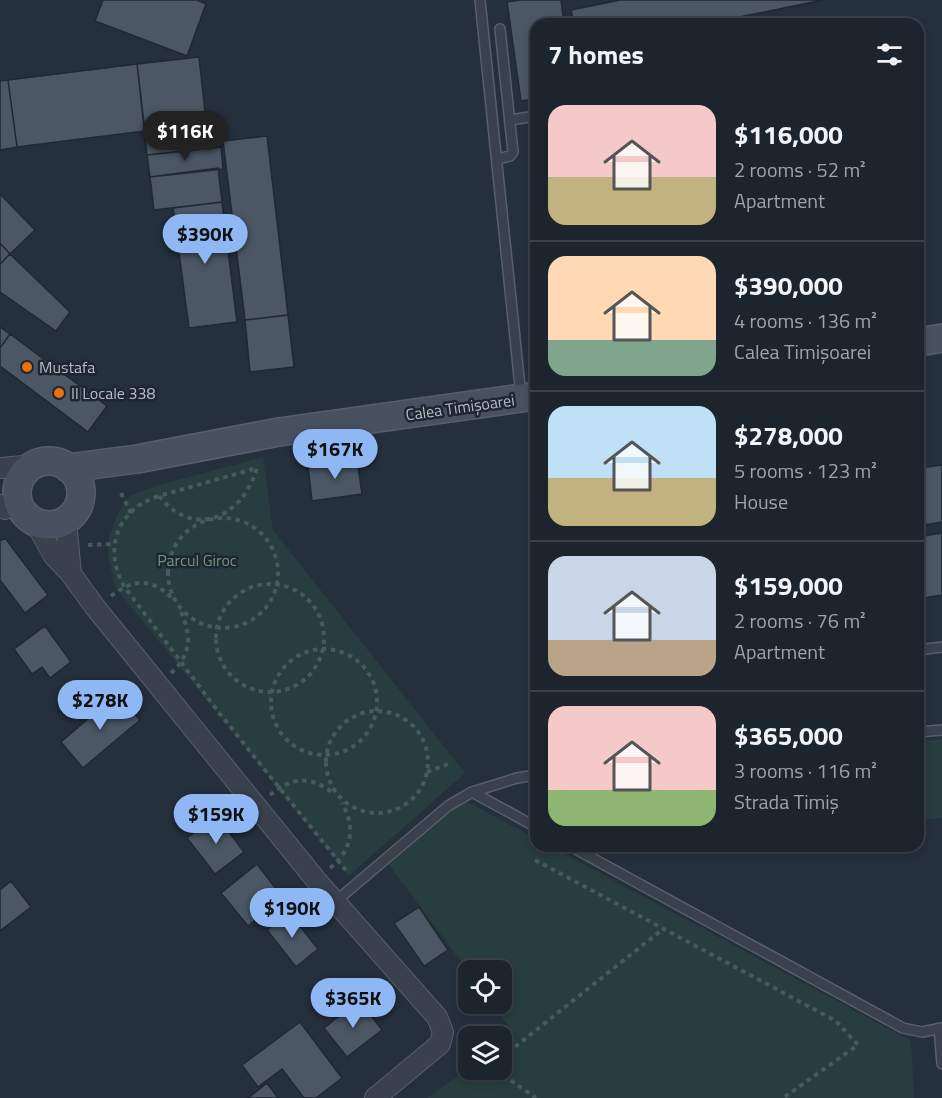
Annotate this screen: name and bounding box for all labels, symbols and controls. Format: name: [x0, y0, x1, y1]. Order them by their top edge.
text: 7 homes: [548, 35, 644, 74]
icon: filters: [873, 38, 906, 71]
pin: $116K: [143, 111, 227, 162]
text: $116K: [157, 115, 213, 146]
text: $116,000: [734, 115, 843, 154]
icon: home: [596, 129, 668, 201]
text: 2 rooms · 52 m²: [734, 154, 866, 185]
text: Apartment: [734, 185, 825, 216]
pin: $390K: [163, 214, 247, 265]
text: $390K: [177, 218, 233, 249]
text: $390,000: [734, 266, 843, 305]
icon: home: [596, 280, 668, 352]
text: 4 rooms · 136 m²: [734, 305, 877, 336]
text: Calea Timișoarei: [734, 336, 871, 367]
place label: Mustafa: [39, 355, 95, 379]
marker: Mustafa: [20, 360, 34, 374]
place label: Il Locale 338: [71, 381, 155, 405]
marker: Il Locale 338: [52, 386, 66, 400]
street label: Calea Timișoarei: [404, 387, 516, 427]
text: $278,000: [734, 416, 843, 455]
pin: $167K: [293, 429, 377, 480]
icon: home: [596, 430, 668, 502]
text: $167K: [307, 433, 363, 464]
text: 5 rooms · 123 m²: [734, 455, 877, 486]
text: House: [734, 486, 788, 517]
park label: Parcul Giroc: [157, 548, 237, 572]
text: $159,000: [734, 566, 843, 605]
icon: home: [596, 580, 668, 652]
text: 2 rooms · 76 m²: [734, 605, 866, 636]
text: Apartment: [734, 636, 825, 667]
pin: $278K: [58, 680, 142, 731]
text: $278K: [72, 684, 128, 715]
text: $365,000: [734, 716, 843, 755]
icon: home: [596, 730, 668, 802]
text: 3 rooms · 116 m²: [734, 755, 877, 786]
text: Strada Timiș: [734, 786, 839, 817]
pin: $159K: [174, 794, 258, 845]
text: $159K: [188, 798, 244, 829]
pin: $190K: [250, 888, 334, 939]
text: $190K: [264, 892, 320, 923]
map controls: [458, 960, 512, 1080]
button: locate: [458, 960, 512, 1014]
pin: $365K: [311, 978, 395, 1029]
text: $365K: [325, 982, 381, 1013]
button: layers: [458, 1026, 512, 1080]

